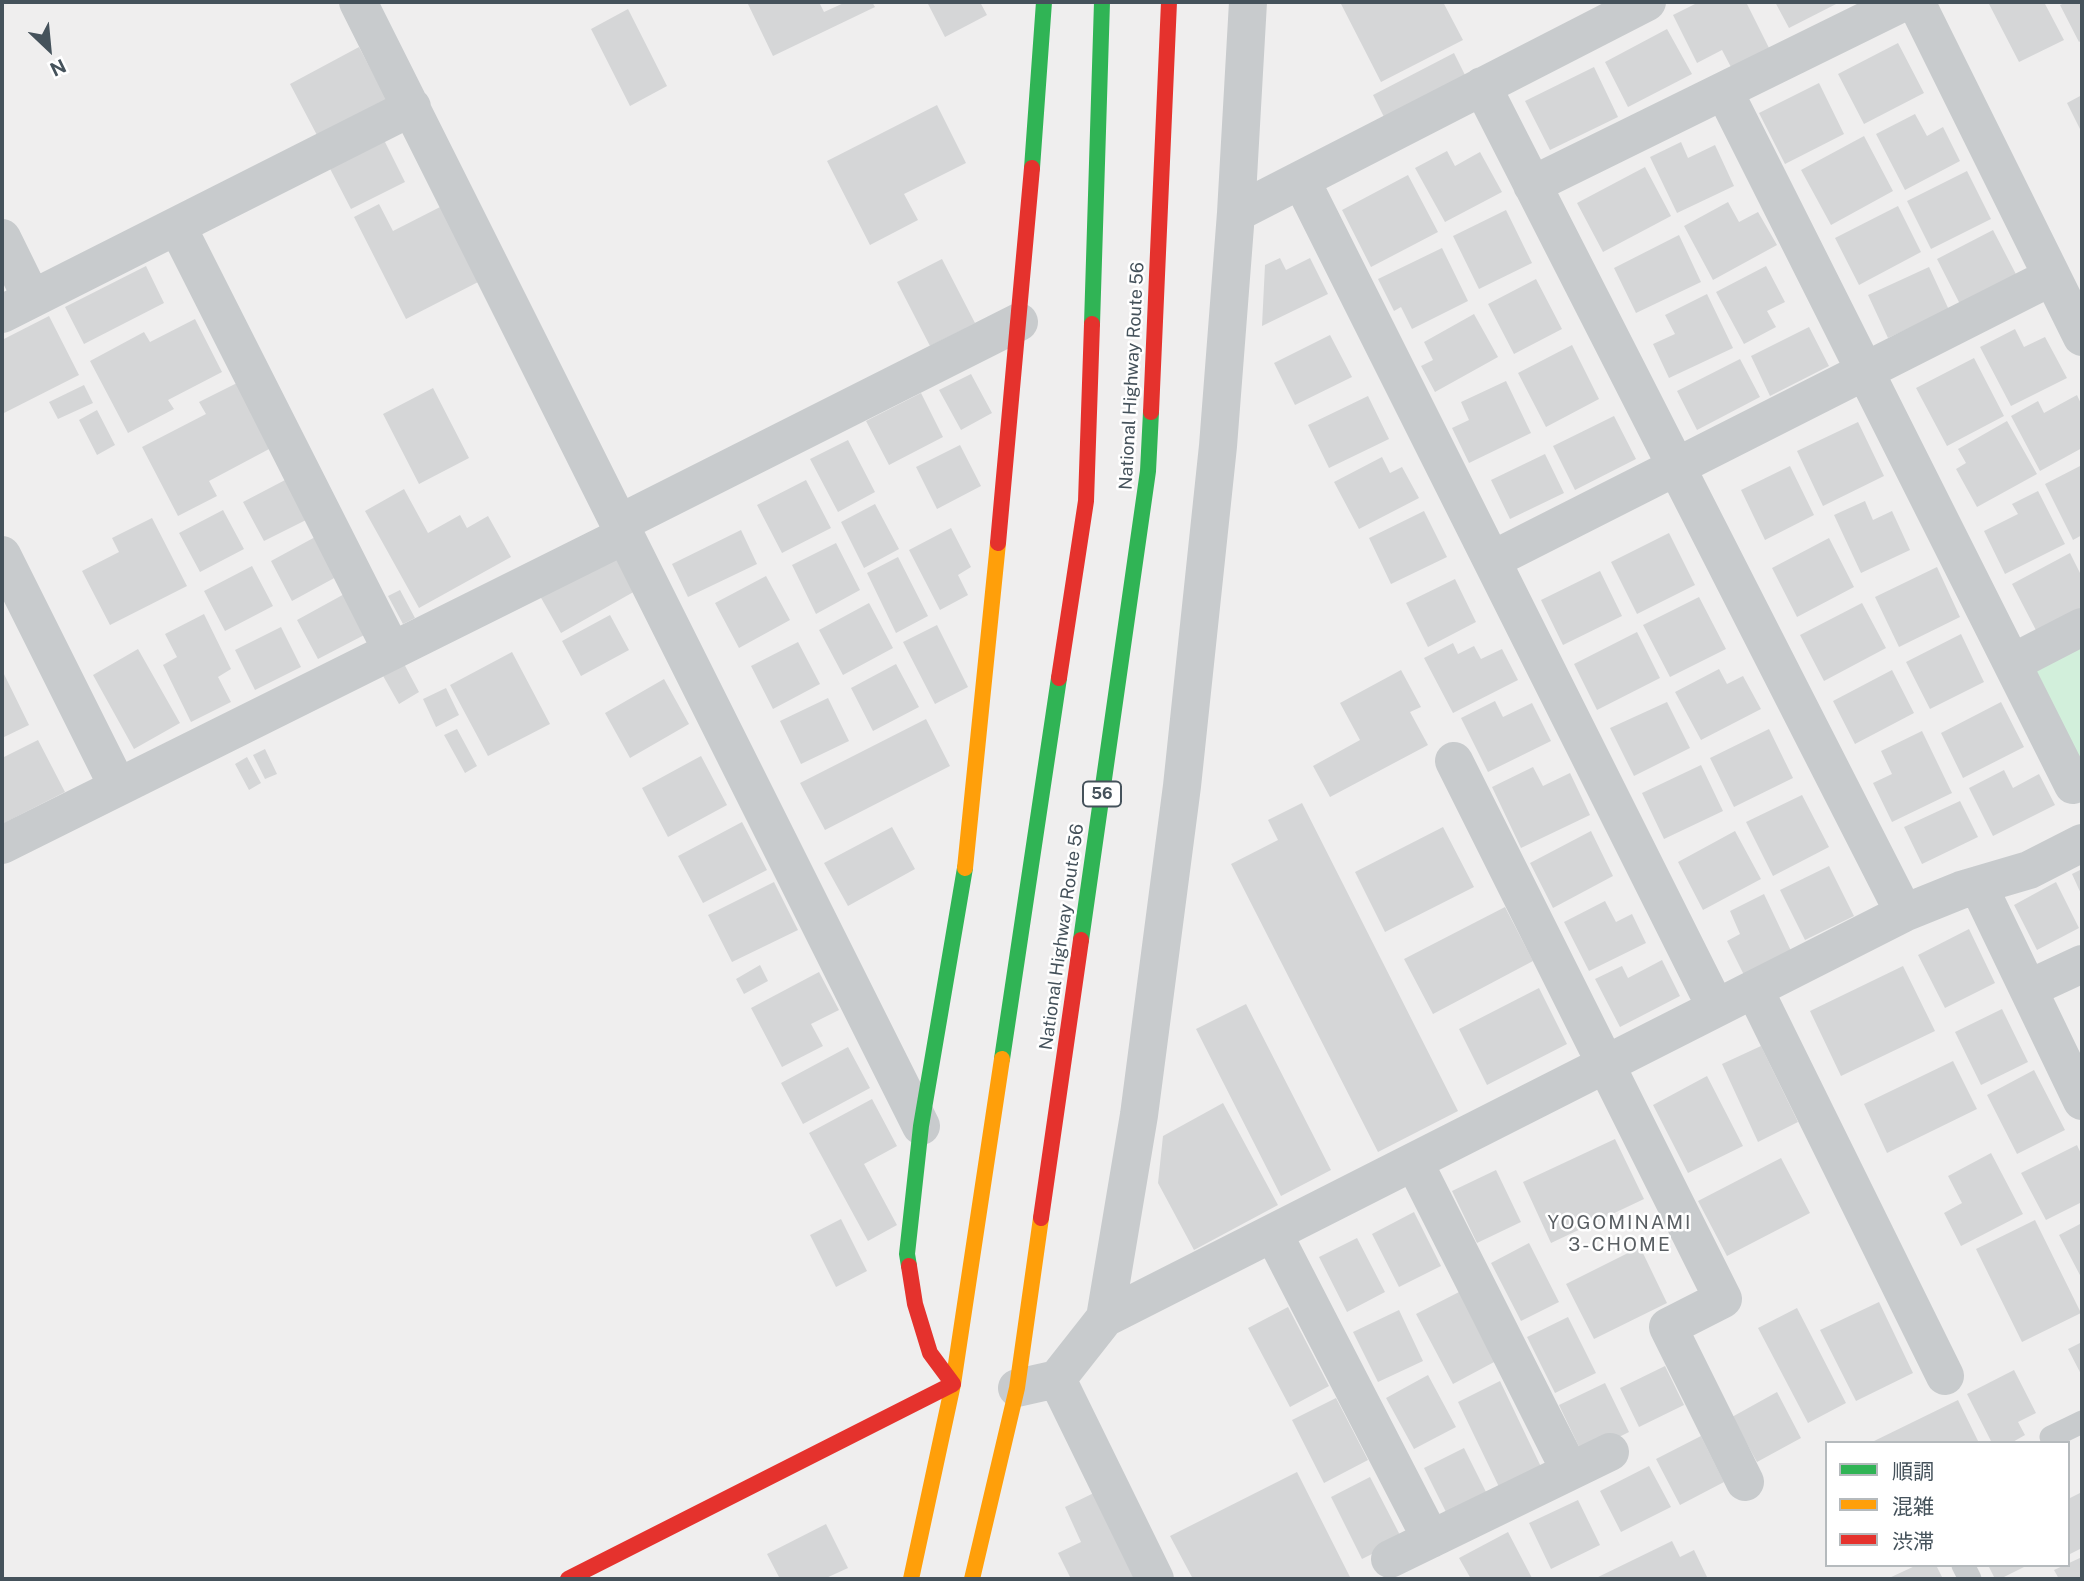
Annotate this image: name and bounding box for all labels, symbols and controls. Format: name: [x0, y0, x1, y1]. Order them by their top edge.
north arrow: [14, 14, 84, 84]
text: N: [47, 55, 70, 81]
street label: National Highway Route 56: [1115, 261, 1149, 491]
road number: 56: [1083, 782, 1121, 806]
street label: National Highway Route 56: [1035, 822, 1089, 1052]
district label: YOGOMINAMI 3-CHOME: [1549, 1212, 1691, 1256]
legend: [1825, 1441, 2070, 1567]
text: 順調: [1892, 1459, 1934, 1484]
text: 混雑: [1892, 1494, 1934, 1519]
text: 渋滞: [1892, 1529, 1934, 1554]

